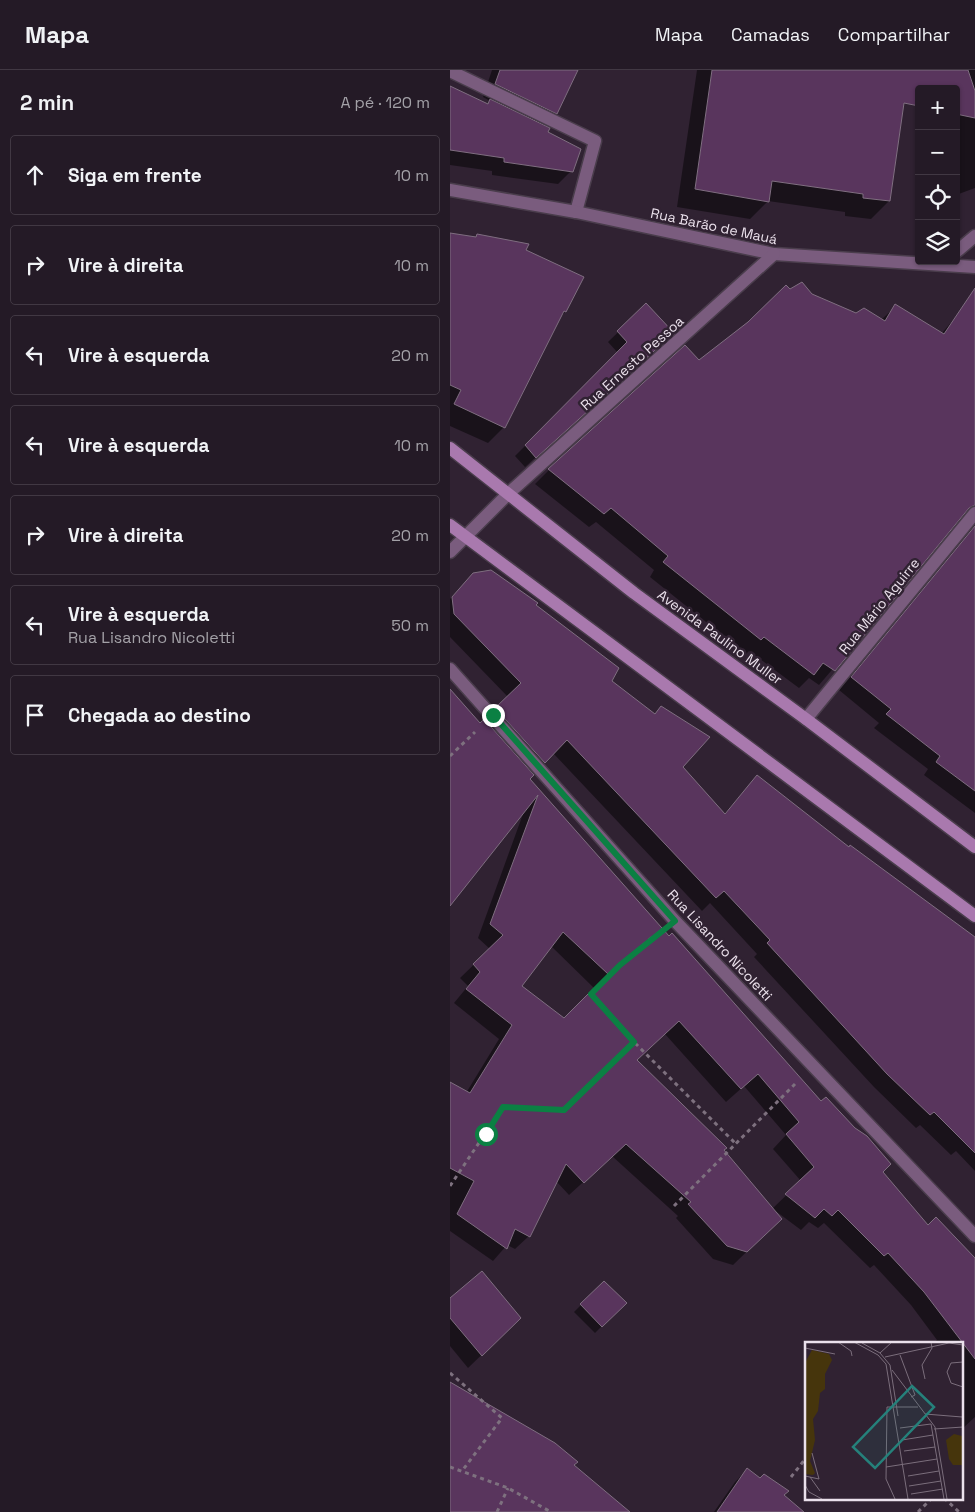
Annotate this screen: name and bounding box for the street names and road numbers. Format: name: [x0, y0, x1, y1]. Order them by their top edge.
street label: Rua Barão de Mauá: [649, 204, 779, 248]
street label: Rua Ernesto Pessoa: [577, 312, 687, 414]
street label: Rua Mário Aguirre: [835, 554, 923, 658]
street label: Avenida Paulino Muller: [654, 586, 786, 688]
street label: Rua Lisandro Nicoletti: [664, 885, 776, 1005]

